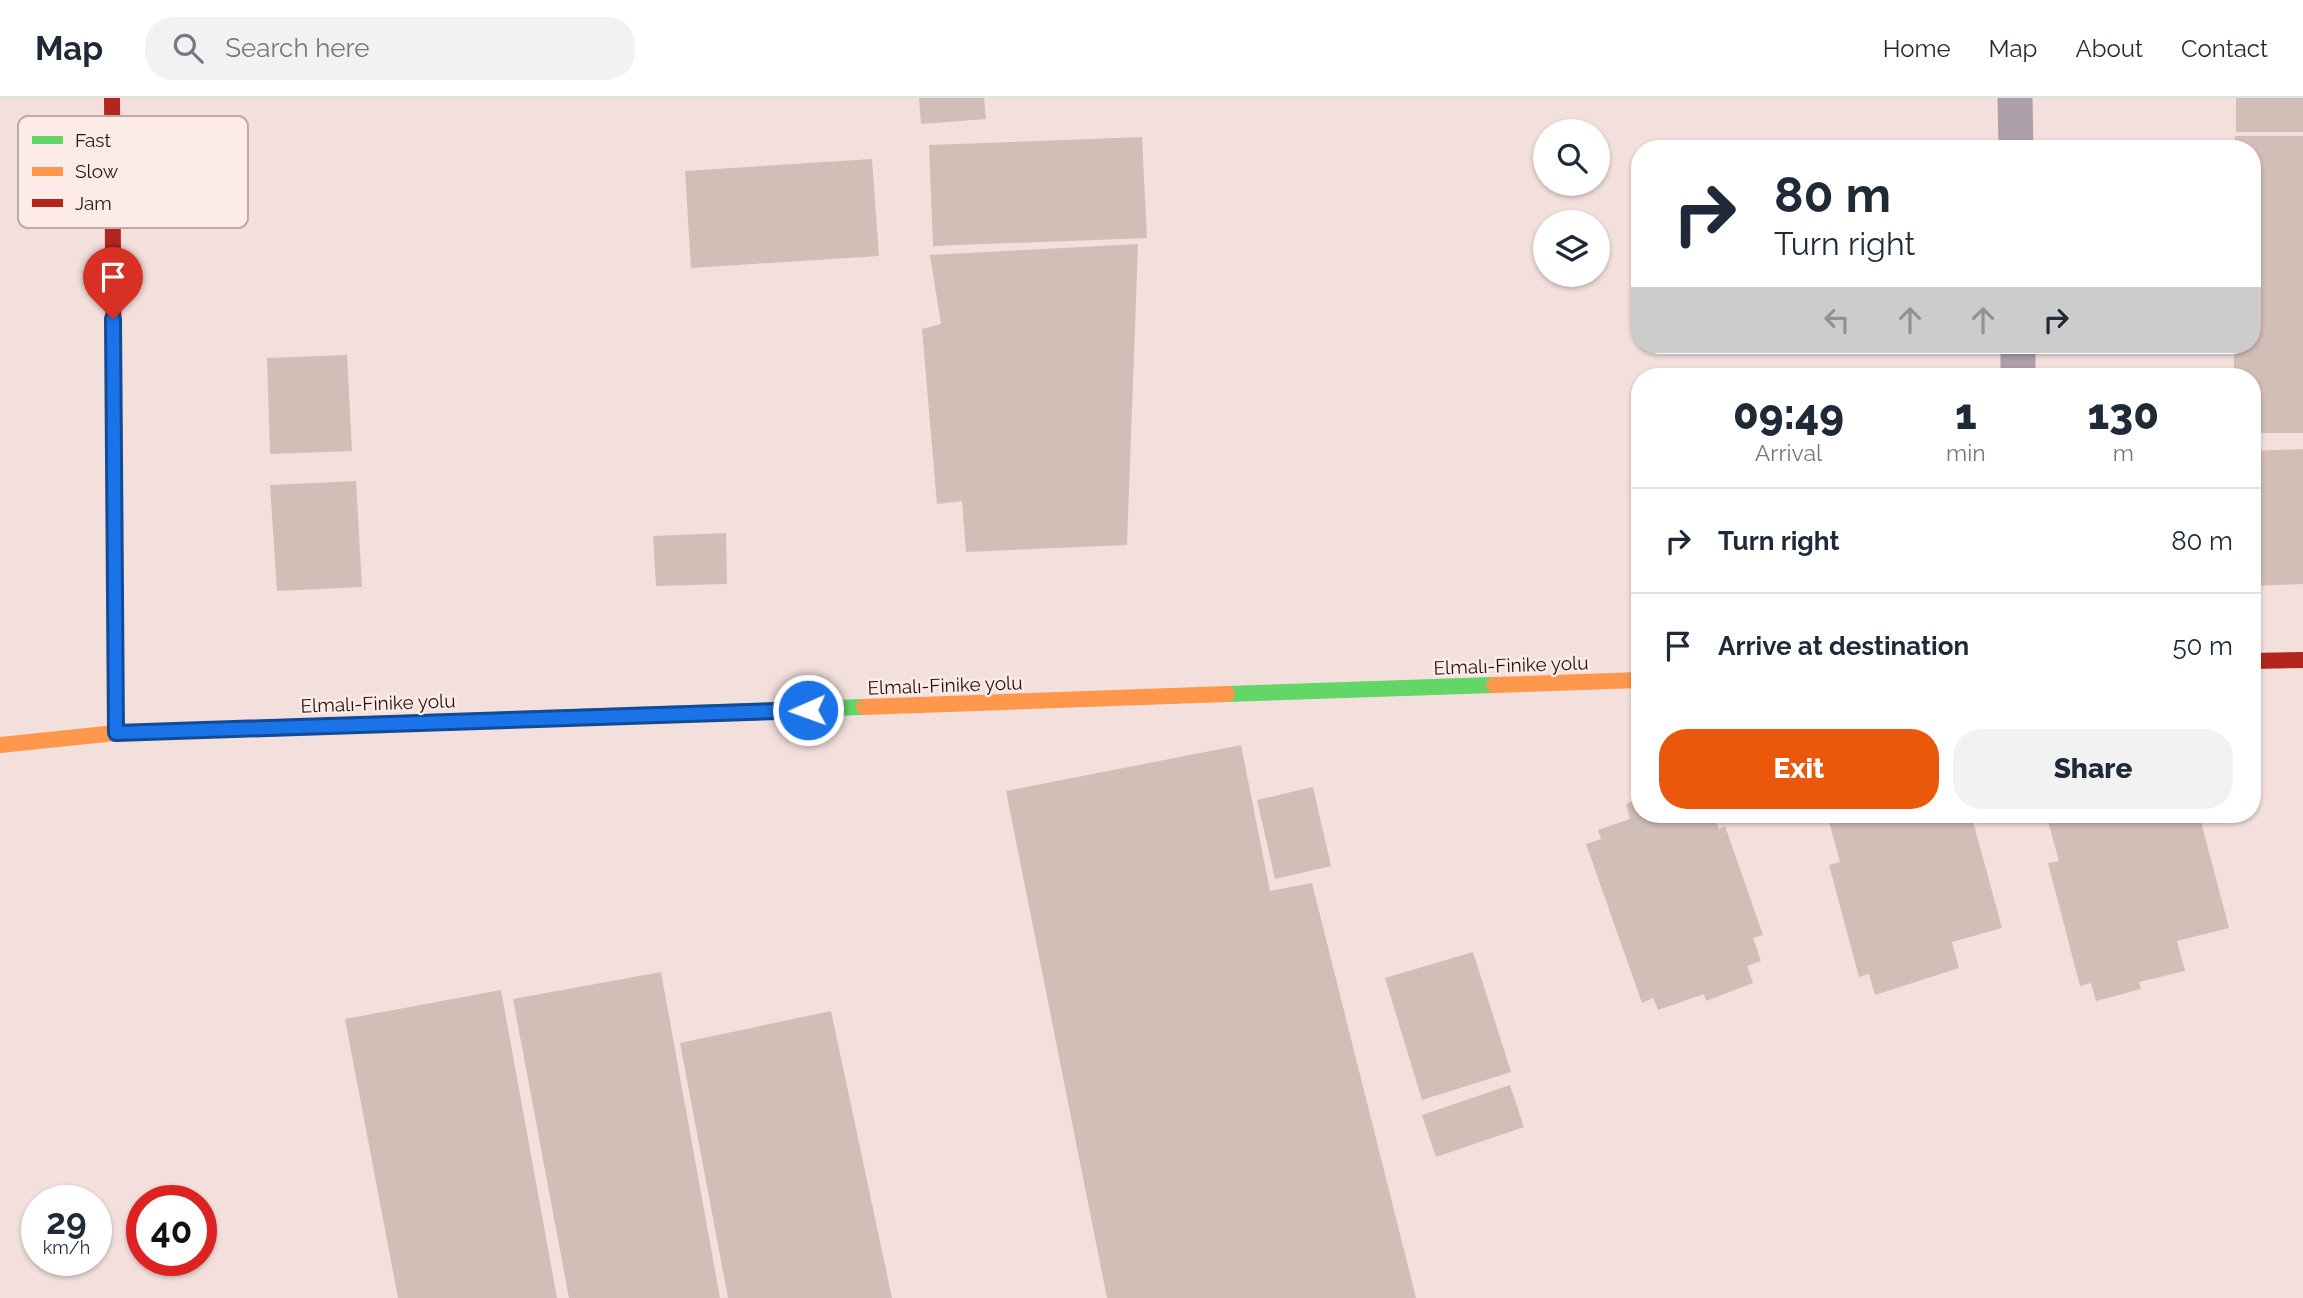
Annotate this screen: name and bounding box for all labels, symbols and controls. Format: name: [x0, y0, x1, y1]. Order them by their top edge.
search box: [145, 17, 635, 80]
text: Map: [35, 29, 103, 68]
icon: search: [169, 29, 207, 67]
text: Search here: [225, 33, 370, 63]
text: Home: [1883, 34, 1951, 63]
text: Map: [1989, 34, 2037, 63]
text: About: [2075, 34, 2143, 63]
text: Contact: [2181, 34, 2268, 63]
legend: [18, 116, 248, 228]
map controls: [1533, 119, 1610, 287]
button: search: [1533, 119, 1610, 196]
text: Fast: [75, 129, 111, 151]
text: Slow: [75, 160, 119, 182]
text: 80 m: [1774, 166, 1891, 223]
icon: right: [1659, 168, 1750, 259]
text: Jam: [75, 192, 112, 214]
button: layers: [1533, 210, 1610, 287]
text: Turn right: [1774, 225, 1915, 262]
pin: [83, 247, 143, 319]
icon: arrive: [94, 258, 132, 296]
icon: left: [1818, 301, 1856, 339]
icon: ahead: [1891, 301, 1929, 339]
icon: ahead: [1964, 301, 2002, 339]
icon: right: [2037, 301, 2075, 339]
text: 09:49: [1733, 390, 1844, 439]
text: 1: [1955, 390, 1977, 439]
text: 130: [2088, 390, 2159, 439]
text: Arrival: [1755, 439, 1822, 466]
text: min: [1946, 439, 1986, 466]
text: m: [2113, 439, 2134, 466]
icon: right: [1659, 522, 1697, 560]
text: Turn right: [1718, 526, 1839, 556]
text: 80 m: [2171, 526, 2233, 556]
icon: arrive: [1659, 627, 1697, 665]
text: Arrive at destination: [1718, 631, 1969, 661]
text: 50 m: [2172, 631, 2233, 661]
street label: Elmalı-Finike yolu: [1433, 651, 1589, 679]
street label: Elmalı-Finike yolu: [867, 671, 1023, 699]
position arrow: [771, 673, 845, 747]
street label: Elmalı-Finike yolu: [300, 689, 456, 717]
button: Exit: [1659, 729, 1939, 809]
button: Share: [1953, 729, 2233, 809]
speed limit sign: 40: [126, 1185, 217, 1276]
text: 29: [46, 1201, 87, 1242]
text: km/h: [43, 1237, 90, 1258]

